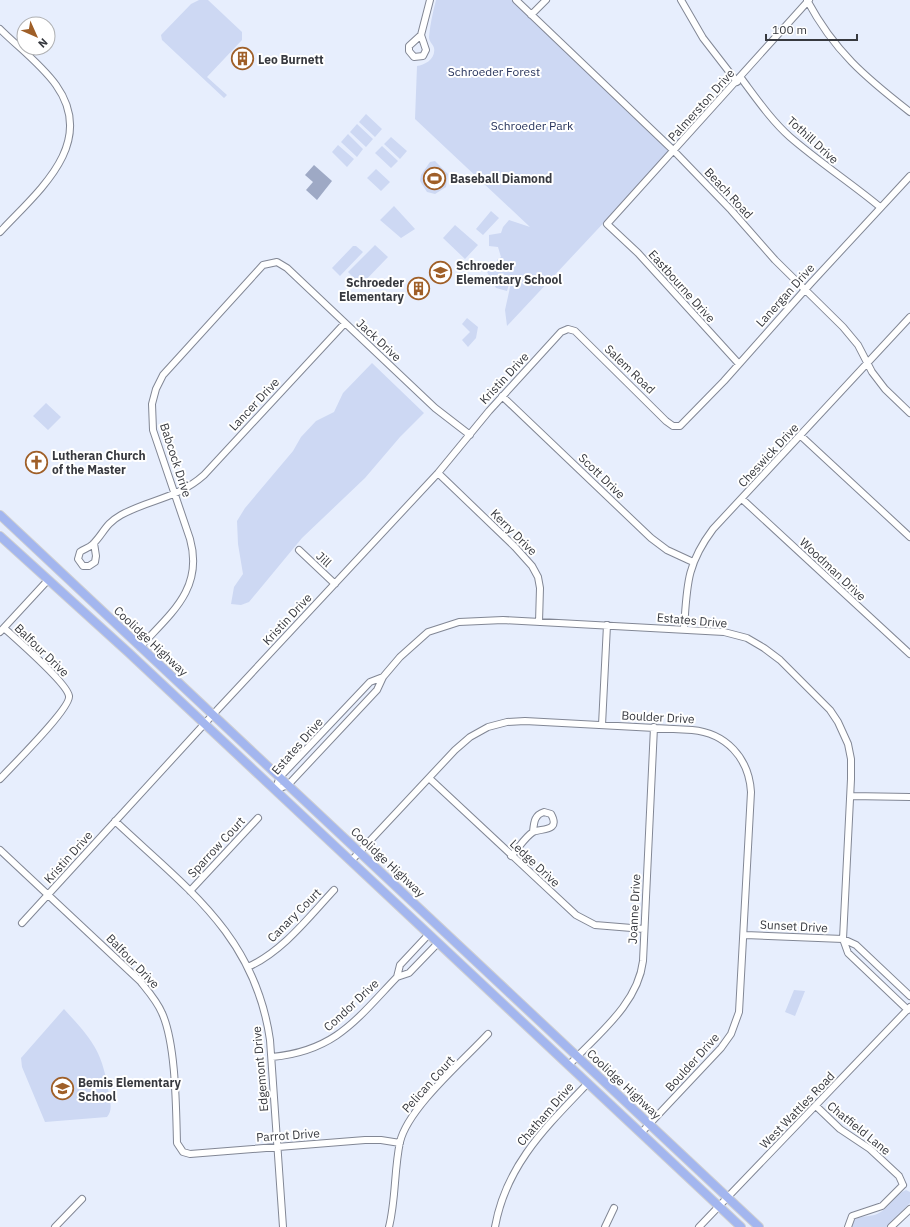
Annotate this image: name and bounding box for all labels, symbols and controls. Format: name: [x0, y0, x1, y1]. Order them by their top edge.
north arrow: [16, 16, 56, 56]
scale bar: [766, 16, 857, 42]
text: 100 m: [772, 22, 807, 37]
text: N: [35, 35, 51, 51]
building icon: Leo Burnett: [230, 46, 256, 72]
place label: Leo Burnett: [258, 52, 324, 67]
park label: Schroeder Forest: [448, 64, 540, 79]
street label: Palmerston Drive: [665, 65, 738, 144]
street label: Tothill Drive: [784, 113, 842, 167]
park label: Schroeder Park: [491, 118, 574, 133]
street label: Beach Road: [702, 164, 756, 222]
sports icon: Baseball Diamond: [421, 165, 447, 191]
place label: Baseball Diamond: [450, 171, 552, 186]
street label: Eastbourne Drive: [646, 247, 719, 326]
place label: Schroeder Elementary School: [456, 258, 562, 287]
school or university icon: Schroeder Elementary School: [427, 259, 453, 285]
street label: Lanergan Drive: [753, 260, 818, 330]
place label: Schroeder Elementary: [339, 275, 405, 304]
building icon: Schroeder Elementary: [406, 276, 432, 302]
street label: Jack Drive: [354, 316, 405, 365]
street label: Salem Road: [602, 341, 658, 397]
street label: Kristin Drive: [476, 349, 532, 407]
street label: Lancer Drive: [226, 374, 283, 434]
street label: Cheswick Drive: [735, 420, 802, 490]
street label: Babcock Drive: [157, 421, 195, 499]
place label: Lutheran Church of the Master: [52, 448, 146, 477]
church icon: Lutheran Church of the Master: [24, 449, 50, 475]
street label: Scott Drive: [576, 450, 629, 502]
street label: Kerry Drive: [488, 506, 541, 559]
street label: Woodman Drive: [797, 534, 870, 604]
street label: Jill: [313, 548, 335, 570]
street label: Kristin Drive: [259, 590, 315, 648]
street label: Coolidge Highway: [111, 603, 191, 679]
street label: Estates Drive: [656, 609, 728, 631]
street label: Balfour Drive: [12, 620, 73, 680]
street label: Boulder Drive: [621, 708, 695, 726]
street label: Estates Drive: [268, 714, 326, 778]
street label: Sparrow Court: [184, 814, 248, 880]
street label: Coolidge Highway: [348, 824, 428, 900]
street label: Kristin Drive: [41, 827, 96, 886]
street label: Ledge Drive: [507, 836, 563, 890]
street label: Joanne Drive: [625, 873, 643, 944]
street label: Canary Court: [264, 885, 324, 945]
street label: Sunset Drive: [760, 917, 829, 935]
street label: Balfour Drive: [103, 931, 163, 992]
street label: Condor Drive: [320, 975, 382, 1034]
street label: Edgemont Drive: [249, 1025, 271, 1112]
street label: Boulder Drive: [662, 1029, 722, 1094]
street label: Coolidge Highway: [584, 1046, 664, 1122]
street label: Pelican Court: [398, 1052, 458, 1116]
street label: West Wattles Road: [756, 1068, 838, 1152]
place label: Bemis Elementary School: [78, 1075, 181, 1104]
school or university icon: Bemis Elementary School: [49, 1076, 75, 1102]
street label: Chatham Drive: [513, 1079, 577, 1149]
street label: Chatfield Lane: [824, 1098, 894, 1158]
street label: Parrot Drive: [256, 1125, 321, 1145]

